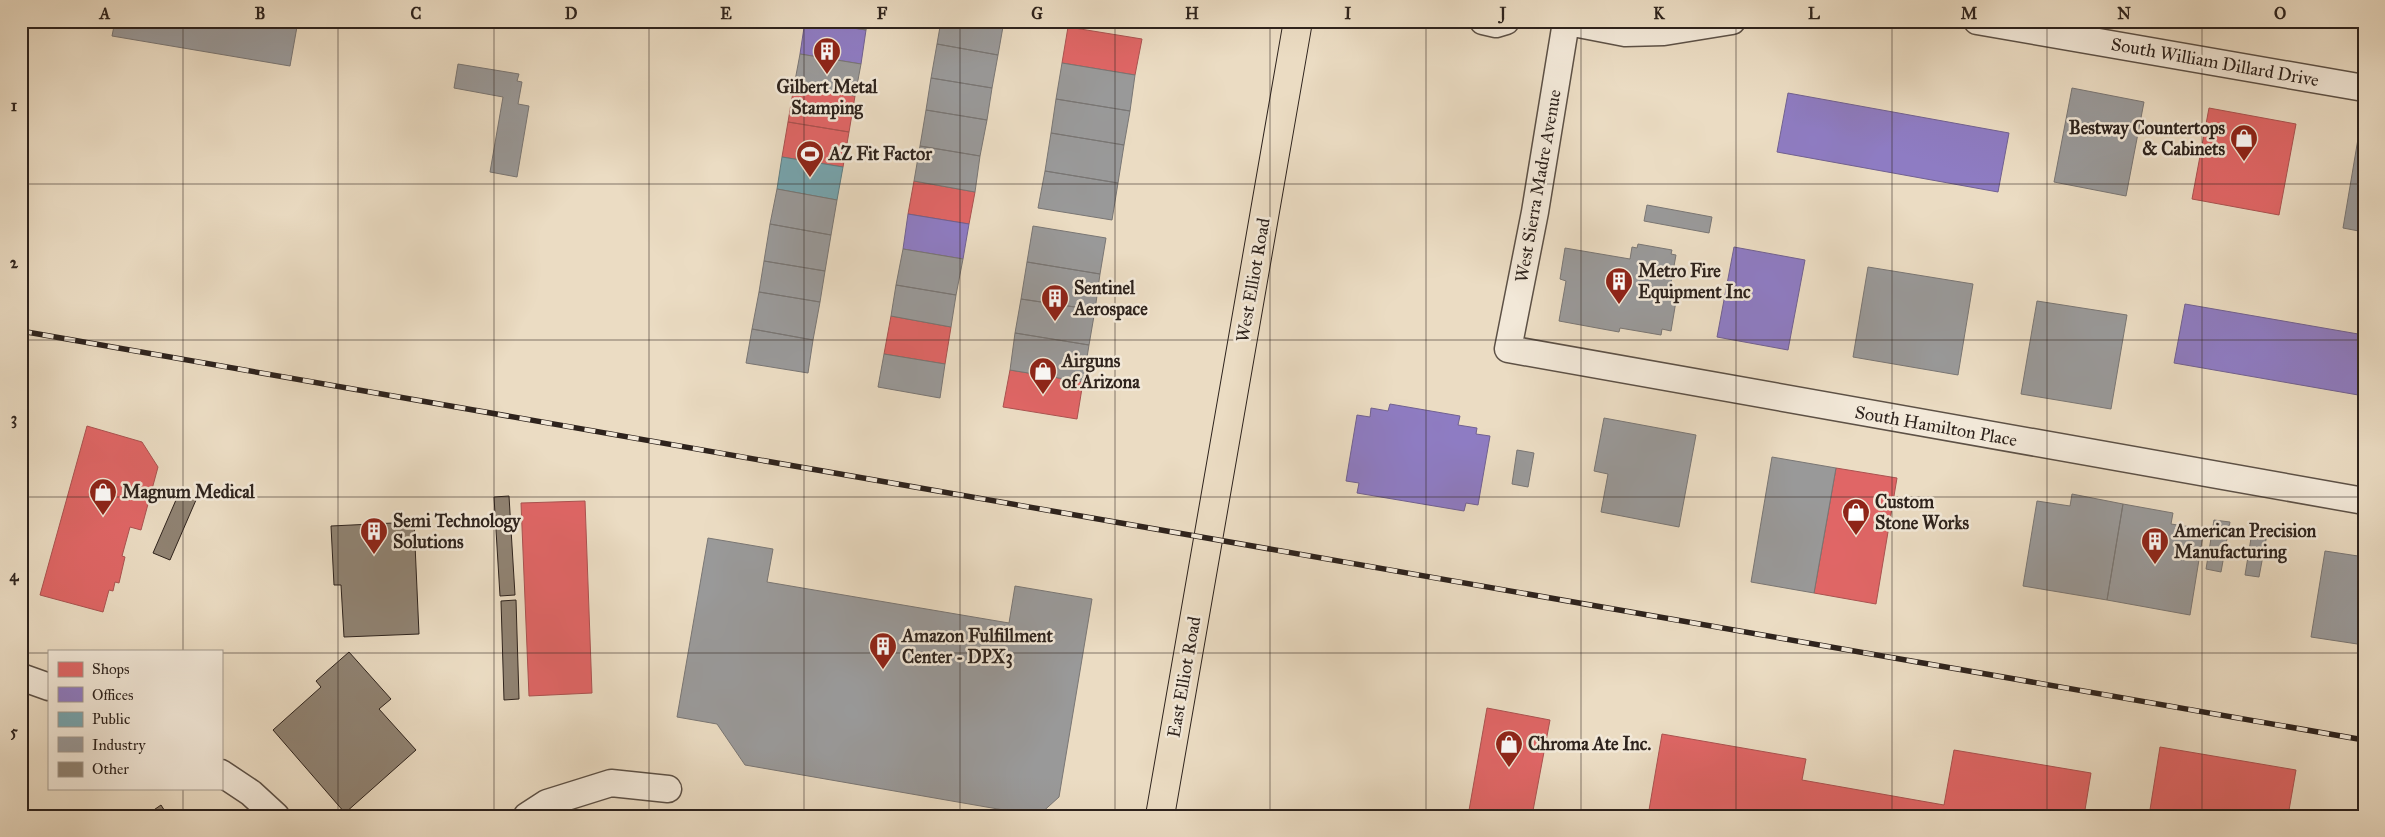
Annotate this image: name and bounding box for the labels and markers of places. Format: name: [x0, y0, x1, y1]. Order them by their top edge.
building icon: Gilbert Metal Stamping: [812, 36, 842, 75]
place label: Gilbert Metal Stamping: [777, 76, 879, 120]
place label: Bestway Countertops & Cabinets: [2069, 117, 2225, 160]
shop icon: Bestway Countertops & Cabinets: [2229, 123, 2259, 162]
sports icon: AZ Fit Factor: [795, 139, 825, 178]
place label: AZ Fit Factor: [828, 143, 933, 165]
place label: Metro Fire Equipment Inc: [1638, 260, 1751, 304]
building icon: Metro Fire Equipment Inc: [1604, 266, 1634, 305]
place label: Sentinel Aerospace: [1073, 277, 1148, 321]
building icon: Sentinel Aerospace: [1040, 283, 1070, 322]
place label: Airguns of Arizona: [1061, 350, 1140, 393]
shop icon: Airguns of Arizona: [1028, 356, 1058, 395]
shop icon: Magnum Medical: [88, 477, 118, 516]
place label: Magnum Medical: [122, 481, 256, 504]
place label: Custom Stone Works: [1875, 491, 1970, 534]
shop icon: Custom Stone Works: [1841, 497, 1871, 536]
place label: Semi Technology Solutions: [393, 510, 522, 553]
building icon: Semi Technology Solutions: [359, 516, 389, 555]
place label: American Precision Manufacturing: [2173, 520, 2317, 564]
building icon: American Precision Manufacturing: [2140, 526, 2170, 565]
place label: Amazon Fulfillment Center - DPX3: [901, 625, 1053, 669]
building icon: Amazon Fulfillment Center - DPX3: [868, 631, 898, 670]
shop icon: Chroma Ate Inc.: [1494, 729, 1524, 768]
place label: Chroma Ate Inc.: [1528, 733, 1651, 755]

